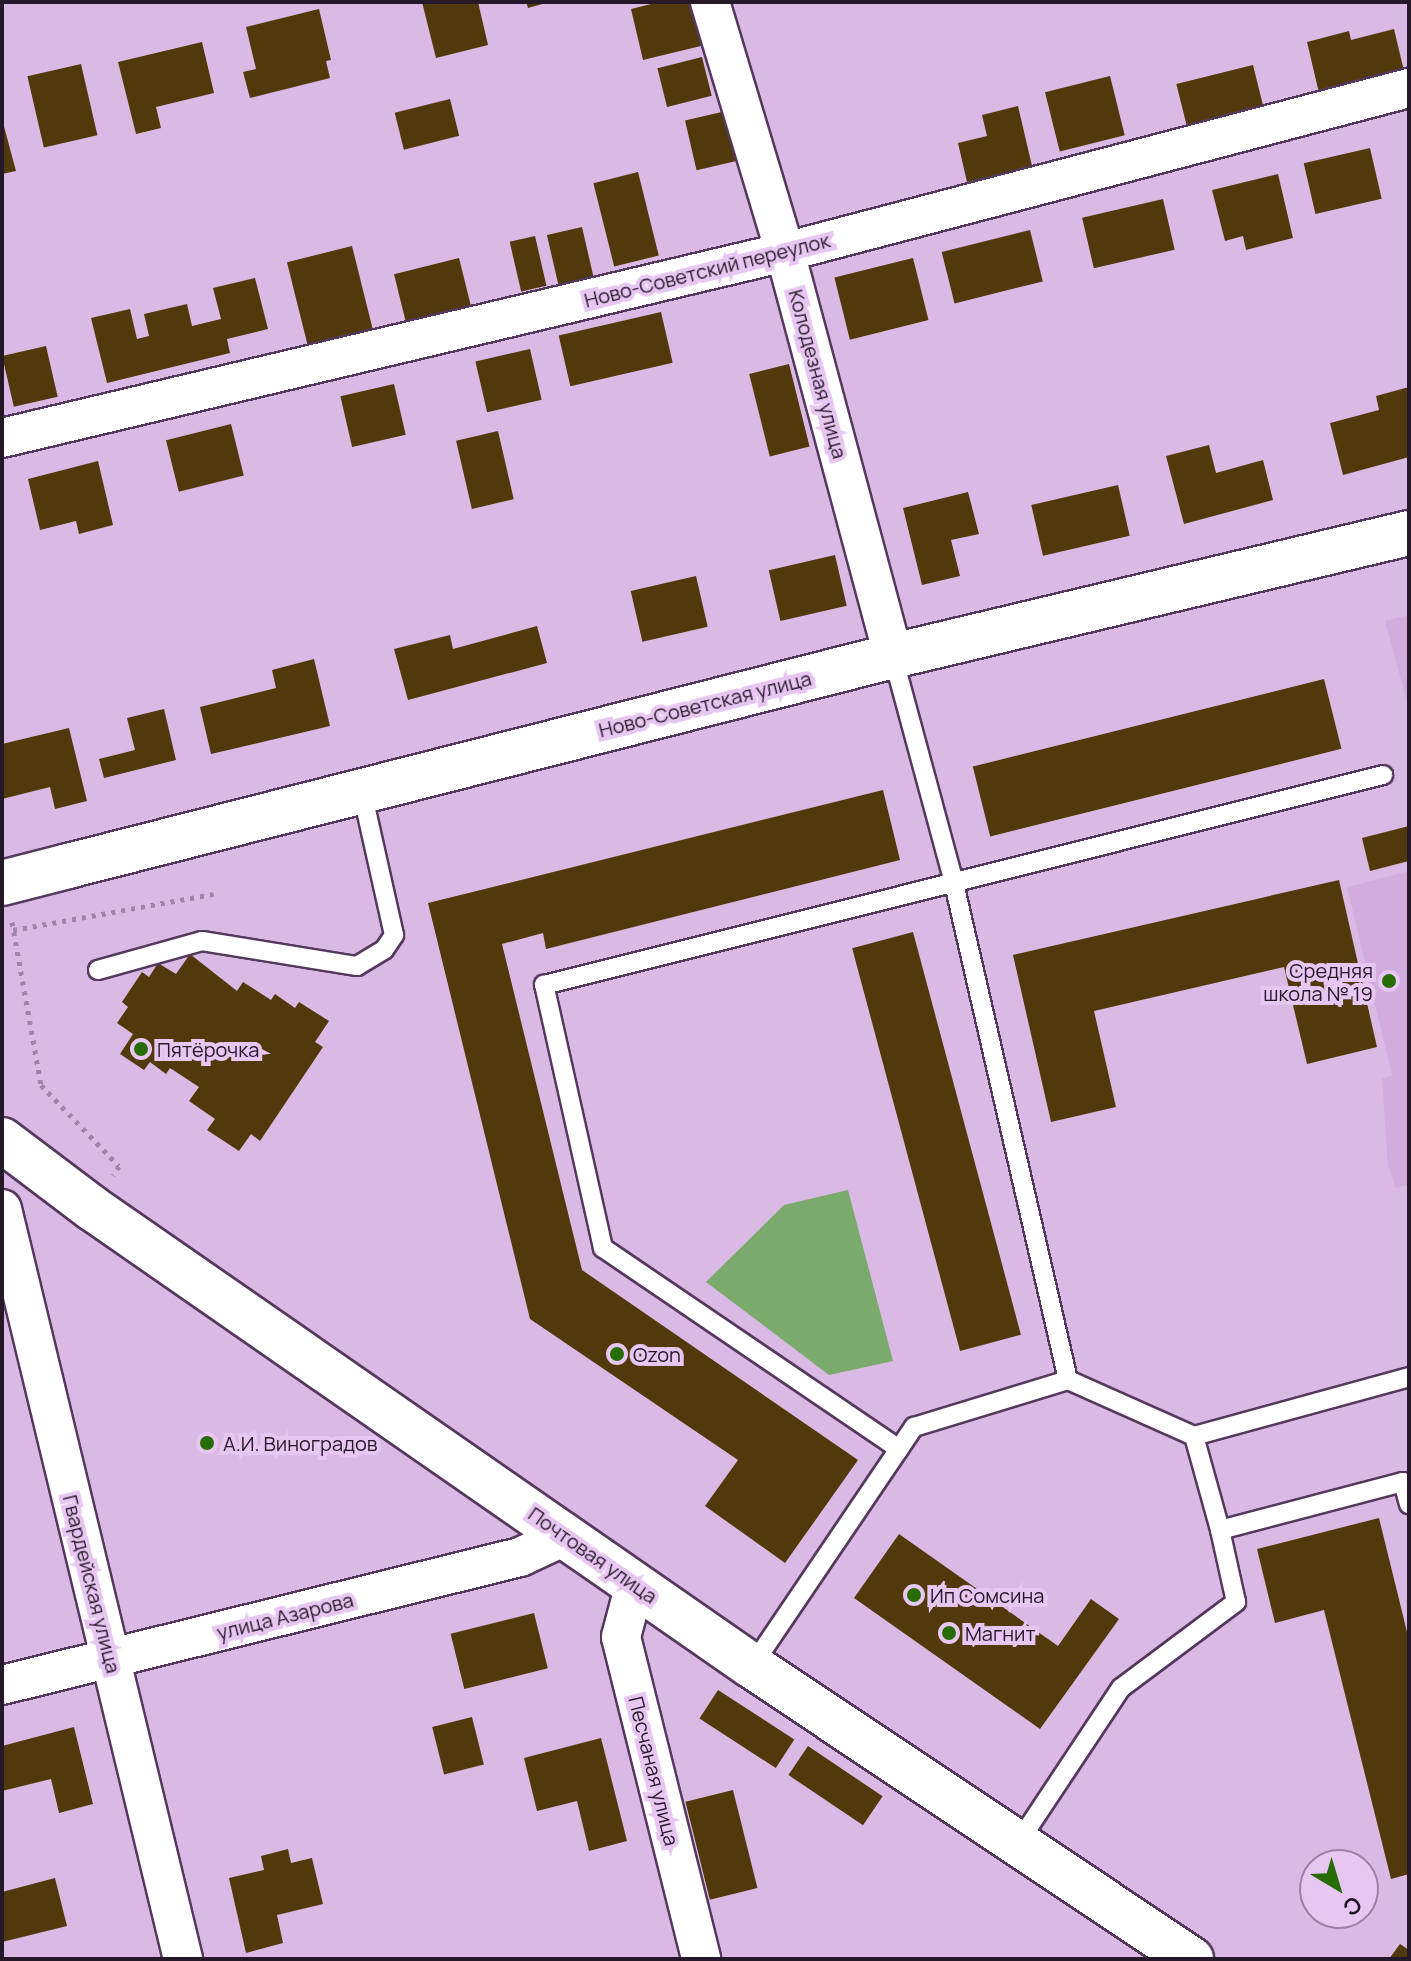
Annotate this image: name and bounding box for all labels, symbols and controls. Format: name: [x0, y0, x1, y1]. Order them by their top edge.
street label: Ново-Советский переулок: [582, 228, 832, 312]
street label: Колодезная улица: [784, 287, 852, 461]
street label: Ново-Советская улица: [596, 666, 814, 742]
place label: Средняя школа № 19: [1263, 958, 1373, 1005]
marker: Средняя школа № 19: [1380, 972, 1398, 990]
place label: Пятёрочка: [157, 1037, 259, 1061]
marker: Пятёрочка: [132, 1040, 150, 1058]
place label: Ozon: [633, 1342, 681, 1366]
marker: Ozon: [608, 1345, 626, 1363]
place label: А.И. Виноградов: [223, 1431, 378, 1455]
marker: А.И. Виноградов: [198, 1434, 216, 1452]
street label: Гвардейская улица: [58, 1492, 126, 1676]
street label: Почтовая улица: [524, 1502, 662, 1608]
place label: Ип Сомсина: [930, 1583, 1044, 1607]
marker: Ип Сомсина: [905, 1586, 923, 1604]
street label: улица Азарова: [214, 1587, 356, 1645]
place label: Магнит: [965, 1621, 1036, 1645]
marker: Магнит: [940, 1624, 958, 1642]
street label: Песчаная улица: [624, 1694, 684, 1848]
north arrow: [1299, 1849, 1379, 1929]
text: С: [1337, 1890, 1368, 1923]

